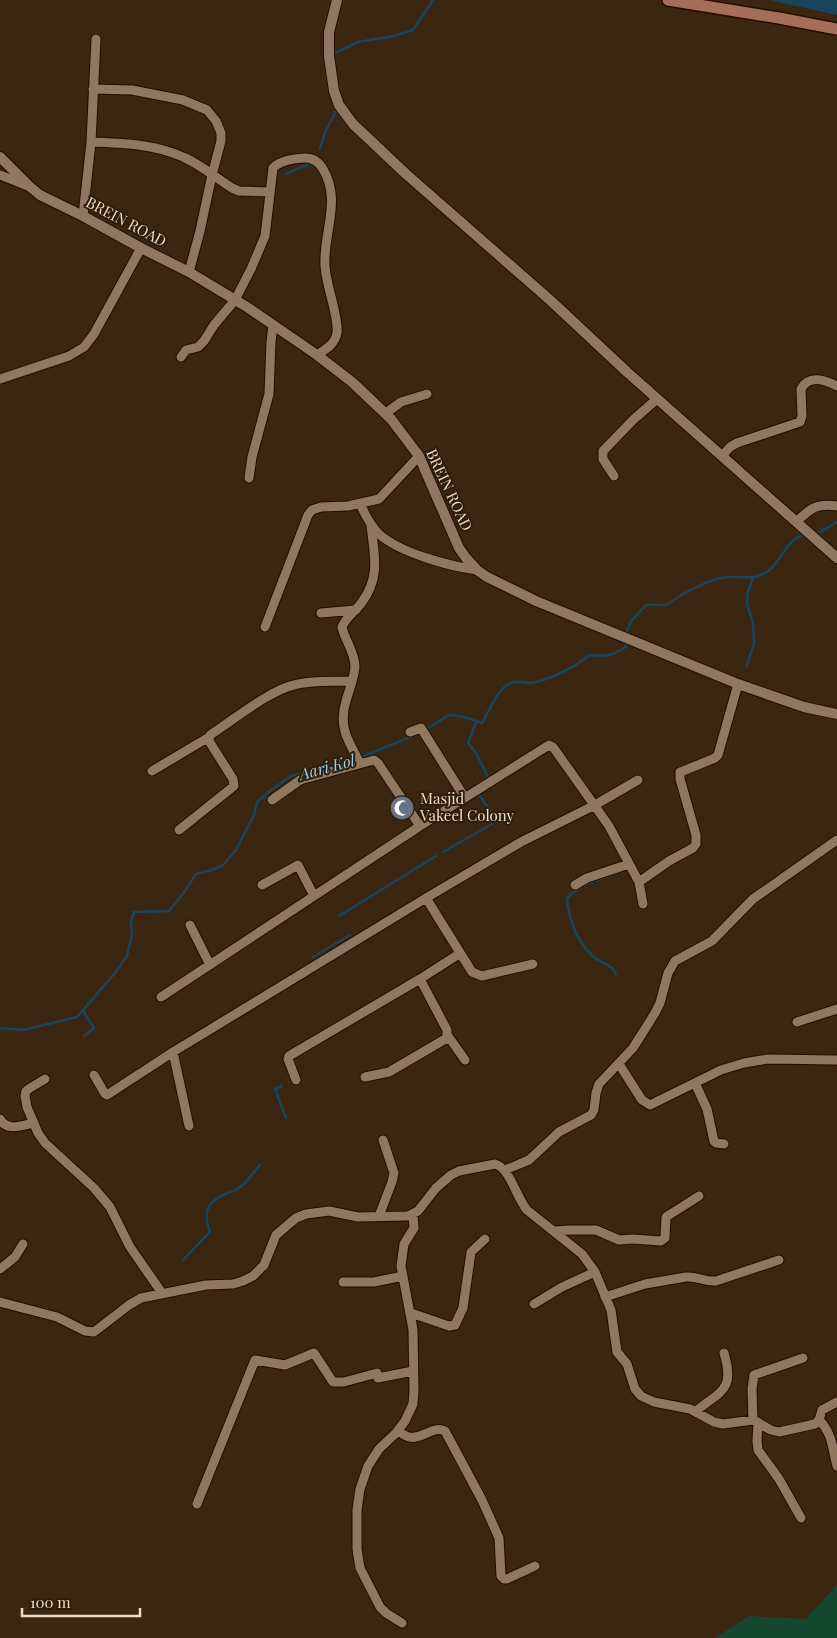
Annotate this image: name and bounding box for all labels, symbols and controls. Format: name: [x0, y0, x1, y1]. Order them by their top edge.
street label: BREIN ROAD: [83, 192, 170, 251]
street label: BREIN ROAD: [422, 445, 478, 534]
water label: Aari Kol: [295, 749, 358, 785]
place label: Masjid Vakeel Colony: [419, 788, 515, 825]
mosque icon: Masjid Vakeel Colony: [389, 795, 415, 821]
scale bar: [22, 1586, 140, 1618]
text: 100 m: [30, 1592, 71, 1612]

